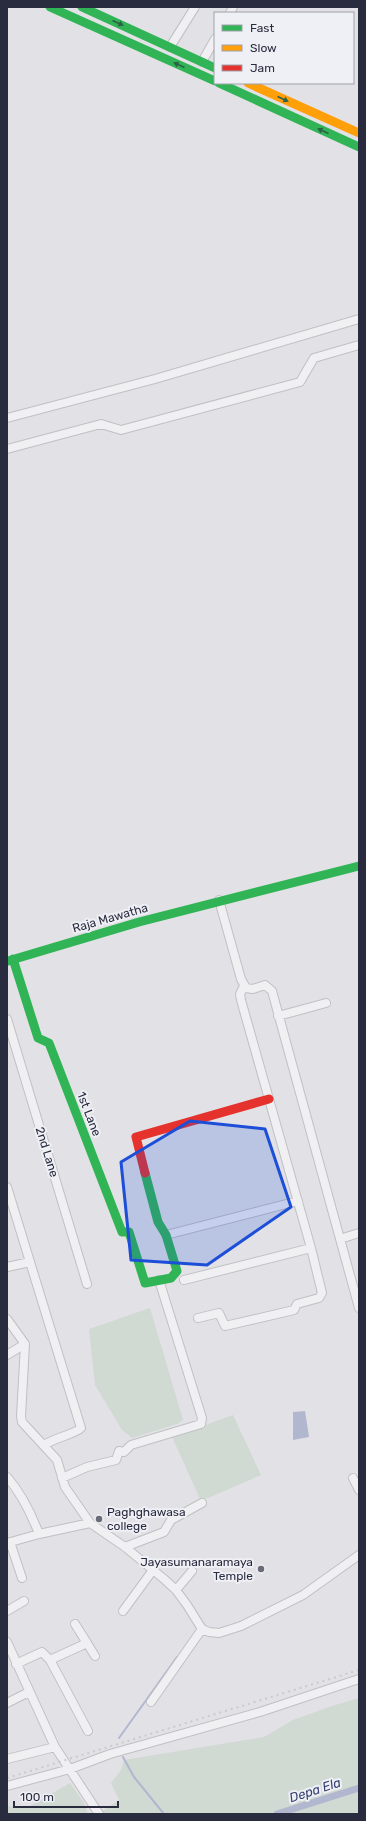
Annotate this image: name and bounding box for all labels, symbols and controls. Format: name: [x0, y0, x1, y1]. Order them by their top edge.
legend: [214, 12, 354, 84]
one-way arrow: [112, 19, 124, 26]
text: Fast: [250, 21, 274, 35]
text: Slow: [250, 41, 277, 55]
text: Jam: [250, 61, 275, 75]
one-way arrow: [174, 62, 185, 68]
one-way arrow: [278, 96, 289, 102]
one-way arrow: [317, 127, 329, 133]
street label: Raja Mawatha: [71, 901, 149, 935]
street label: 1st Lane: [74, 1090, 104, 1138]
street label: 2nd Lane: [33, 1125, 61, 1179]
place label: Paghghawasa college: [107, 1505, 186, 1533]
marker: Paghghawasa college: [94, 1514, 104, 1524]
place label: Jayasumanaramaya Temple: [140, 1555, 253, 1583]
marker: Jayasumanaramaya Temple: [256, 1564, 266, 1574]
water label: Depa Ela: [287, 1774, 343, 1805]
scale bar: [14, 1783, 118, 1809]
text: 100 m: [20, 1790, 54, 1804]

